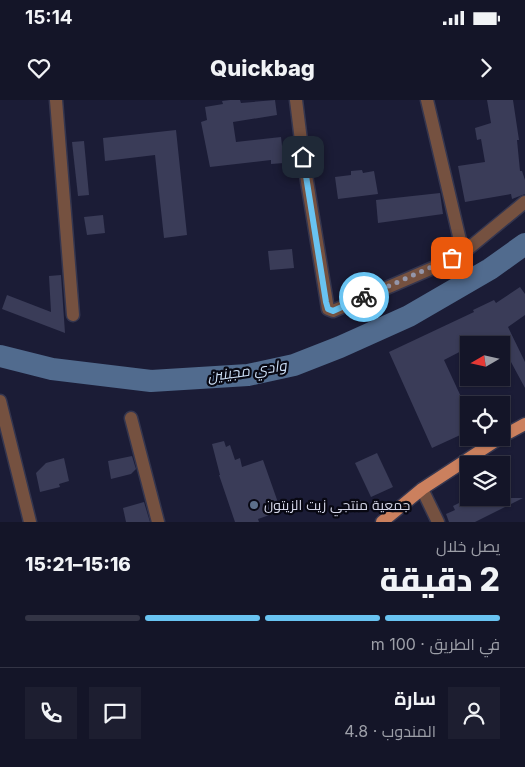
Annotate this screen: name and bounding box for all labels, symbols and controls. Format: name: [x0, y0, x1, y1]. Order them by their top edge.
text: 15:14: [25, 6, 73, 29]
icon: heart: [25, 54, 53, 82]
icon: forward: [472, 54, 500, 82]
text: Quickbag: [210, 55, 315, 81]
pin: [282, 136, 324, 178]
icon: home: [289, 143, 317, 171]
pin: [431, 237, 473, 279]
icon: bag: [438, 244, 466, 272]
courier: [339, 272, 389, 322]
icon: bike: [350, 283, 378, 311]
north arrow: [460, 336, 510, 386]
map controls: [460, 336, 510, 506]
water label: وادي مجينين: [206, 355, 289, 388]
button: locate: [460, 396, 510, 446]
button: layers: [460, 456, 510, 506]
place label: جمعية منتجي زيت الزيتون: [264, 496, 410, 517]
marker: جمعية منتجي زيت الزيتون: [248, 499, 260, 511]
text: يصل خلال: [436, 536, 500, 556]
text: 15:16–15:21: [25, 553, 131, 576]
text: 2 دقيقة: [380, 560, 500, 599]
text: في الطريق · 100 m: [371, 634, 500, 654]
button: phone: [25, 687, 77, 739]
button: chat: [89, 687, 141, 739]
text: سارة: [394, 687, 436, 710]
button: person: [448, 687, 500, 739]
text: المندوب · 4.8: [344, 721, 436, 741]

